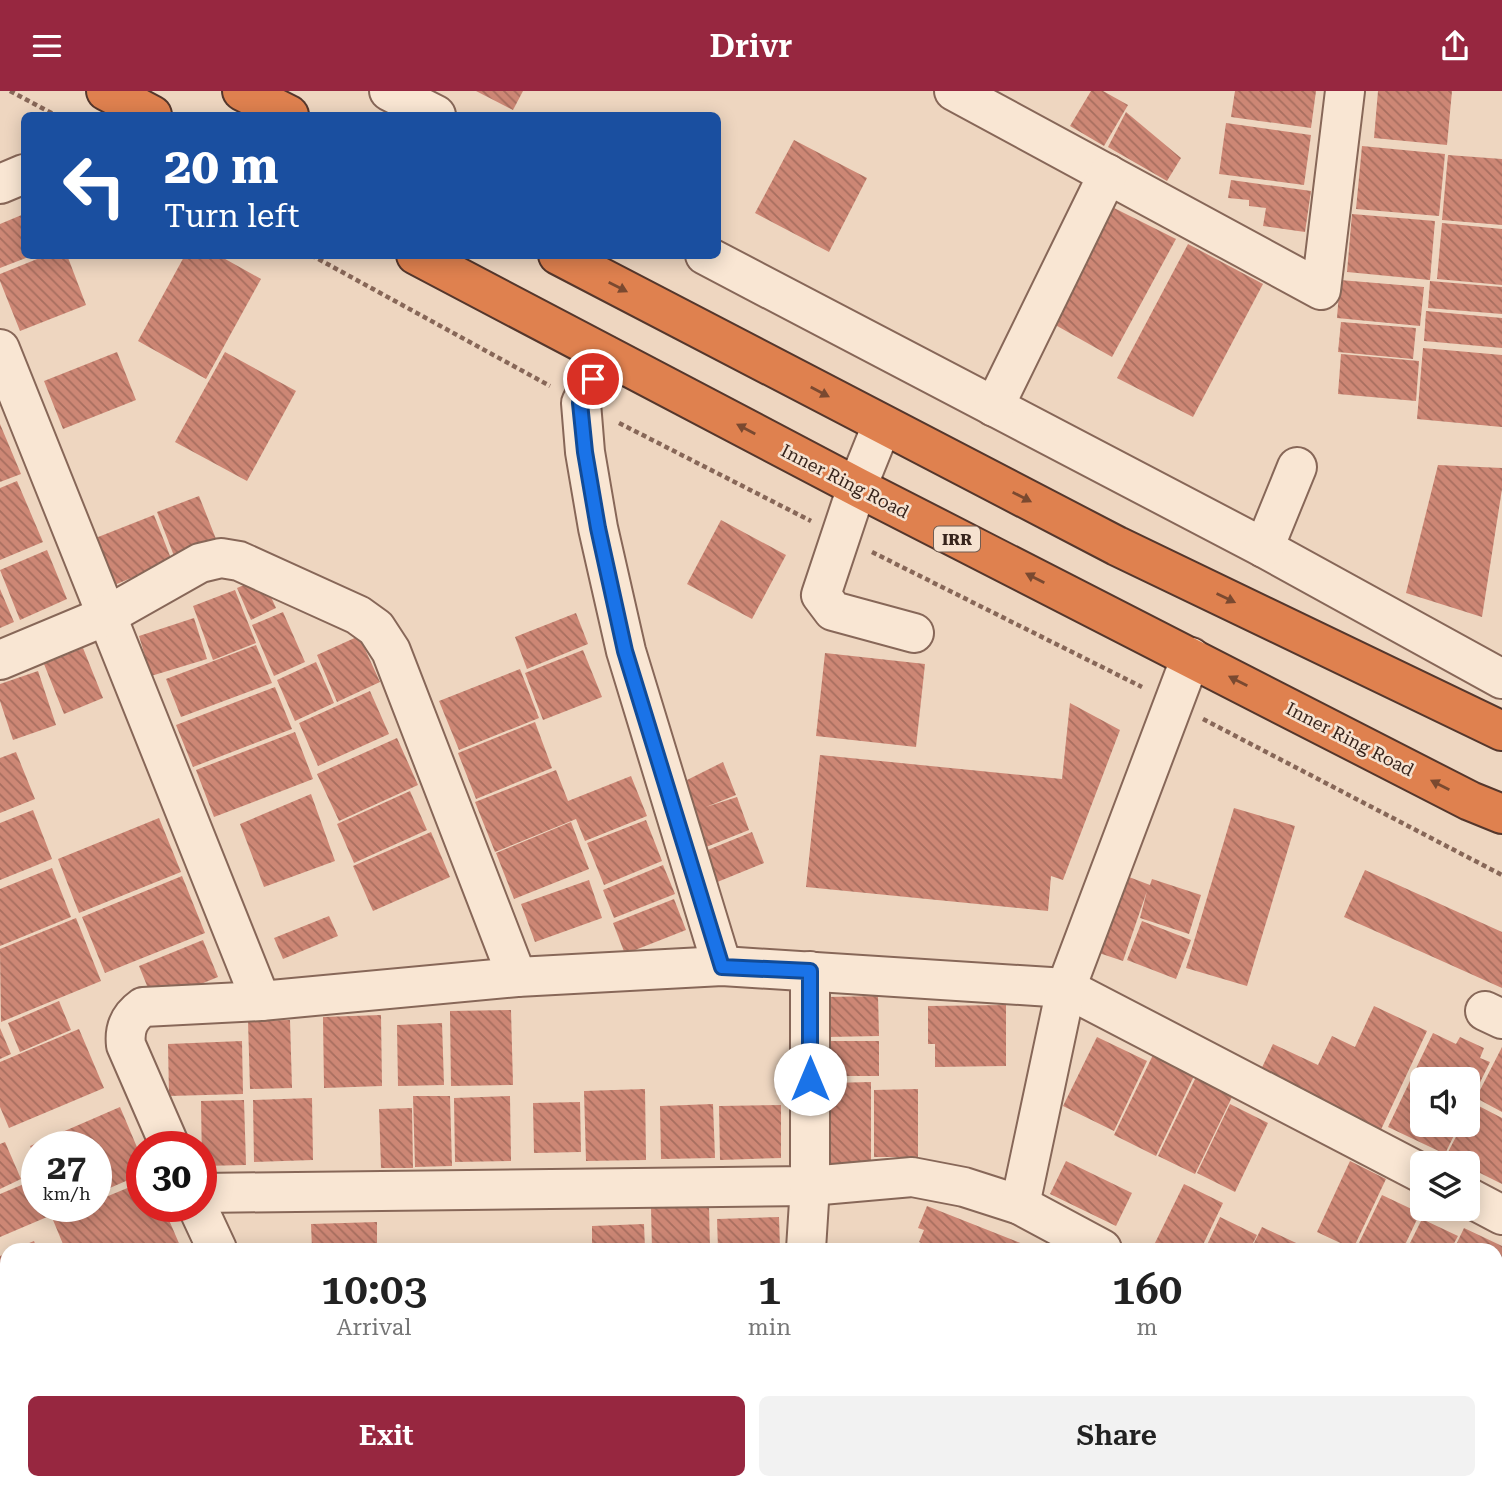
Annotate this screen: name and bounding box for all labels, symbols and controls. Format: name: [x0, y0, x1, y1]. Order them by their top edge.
icon: menu: [28, 27, 66, 65]
text: Drivr: [710, 27, 792, 65]
icon: share: [1436, 27, 1474, 65]
text: 20 m: [164, 138, 279, 195]
icon: left: [49, 140, 140, 231]
text: Turn left: [164, 197, 299, 235]
one-way arrow: [608, 281, 628, 293]
pin: [563, 349, 623, 409]
icon: arrive: [574, 360, 612, 398]
one-way arrow: [810, 386, 830, 398]
one-way arrow: [736, 424, 756, 435]
street label: Inner Ring Road: [778, 440, 913, 522]
one-way arrow: [1012, 492, 1032, 503]
road number: IRR: [934, 527, 980, 552]
one-way arrow: [1025, 573, 1045, 584]
one-way arrow: [1216, 593, 1236, 604]
one-way arrow: [1228, 676, 1248, 687]
street label: Inner Ring Road: [1283, 698, 1418, 780]
one-way arrow: [1430, 780, 1450, 791]
position arrow: [773, 1042, 847, 1116]
map controls: [1410, 1067, 1480, 1221]
button: sound: [1410, 1067, 1480, 1137]
speed limit sign: 30: [126, 1131, 217, 1222]
text: 27: [47, 1147, 86, 1188]
button: layers: [1410, 1151, 1480, 1221]
text: km/h: [42, 1183, 91, 1204]
text: 10:03: [321, 1265, 427, 1314]
text: 1: [758, 1265, 781, 1314]
text: 160: [1112, 1265, 1182, 1314]
text: Arrival: [337, 1314, 411, 1341]
text: min: [748, 1314, 791, 1341]
text: m: [1136, 1314, 1157, 1341]
button: Exit: [28, 1396, 745, 1476]
button: Share: [759, 1396, 1475, 1476]

